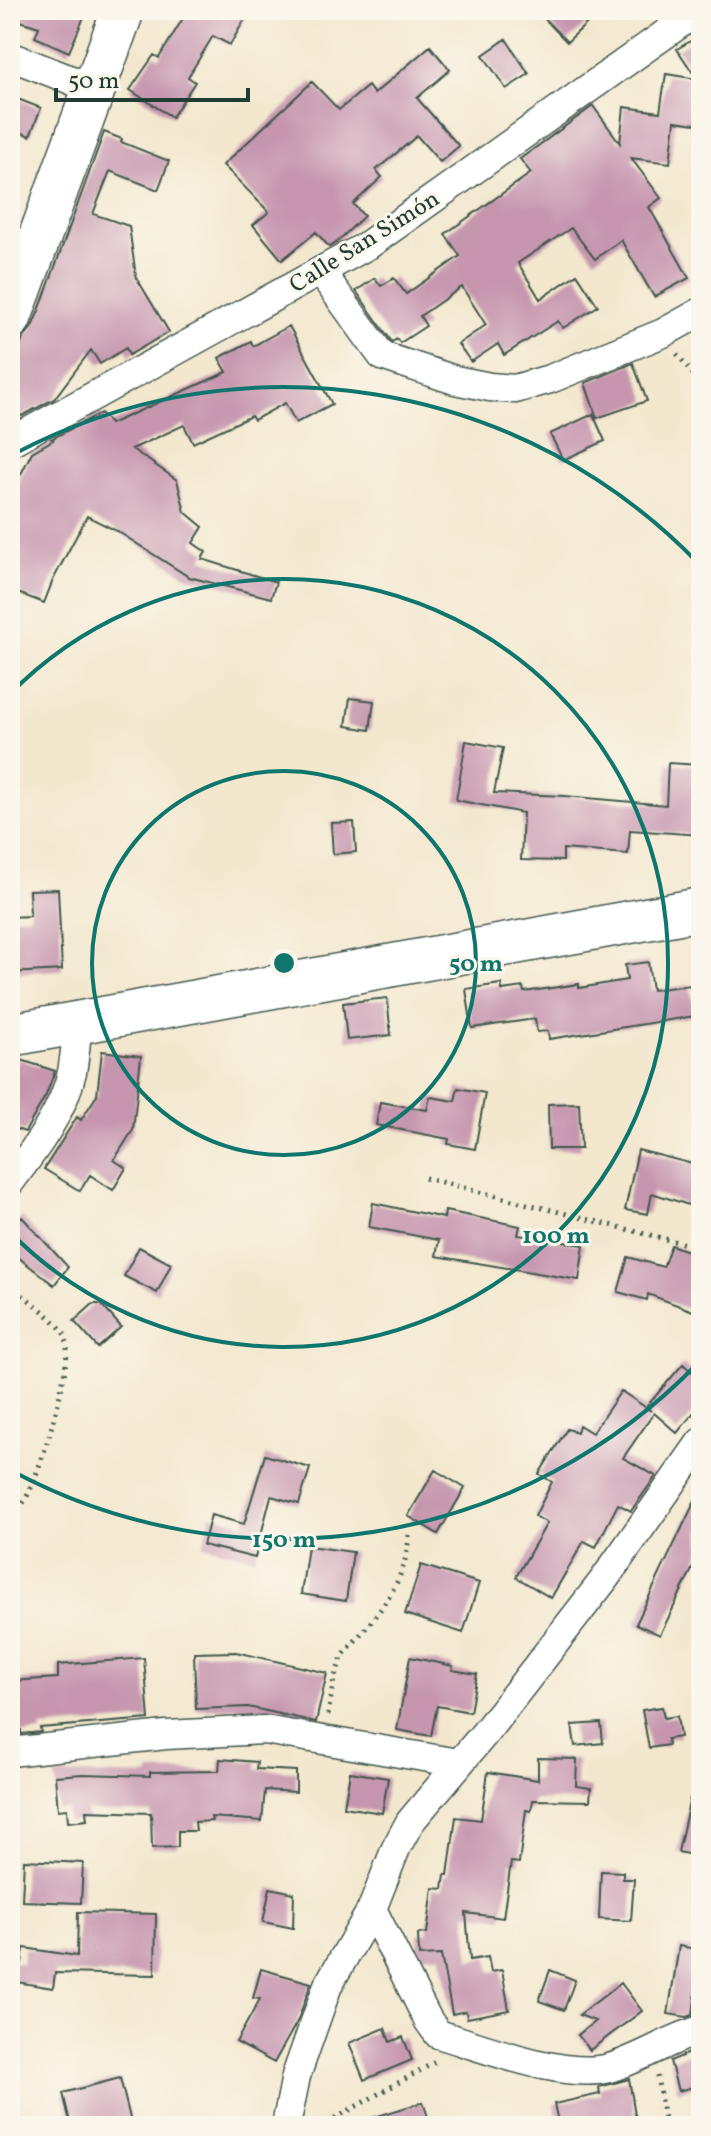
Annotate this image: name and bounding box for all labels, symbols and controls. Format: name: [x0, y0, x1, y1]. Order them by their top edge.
scale bar: [56, 52, 248, 102]
text: 50 m: [68, 65, 120, 99]
street label: Calle San Simón: [283, 183, 447, 302]
text: 50 m: [449, 948, 503, 982]
centre of rings: [270, 949, 298, 977]
text: 100 m: [522, 1220, 590, 1254]
text: 150 m: [252, 1524, 316, 1558]

